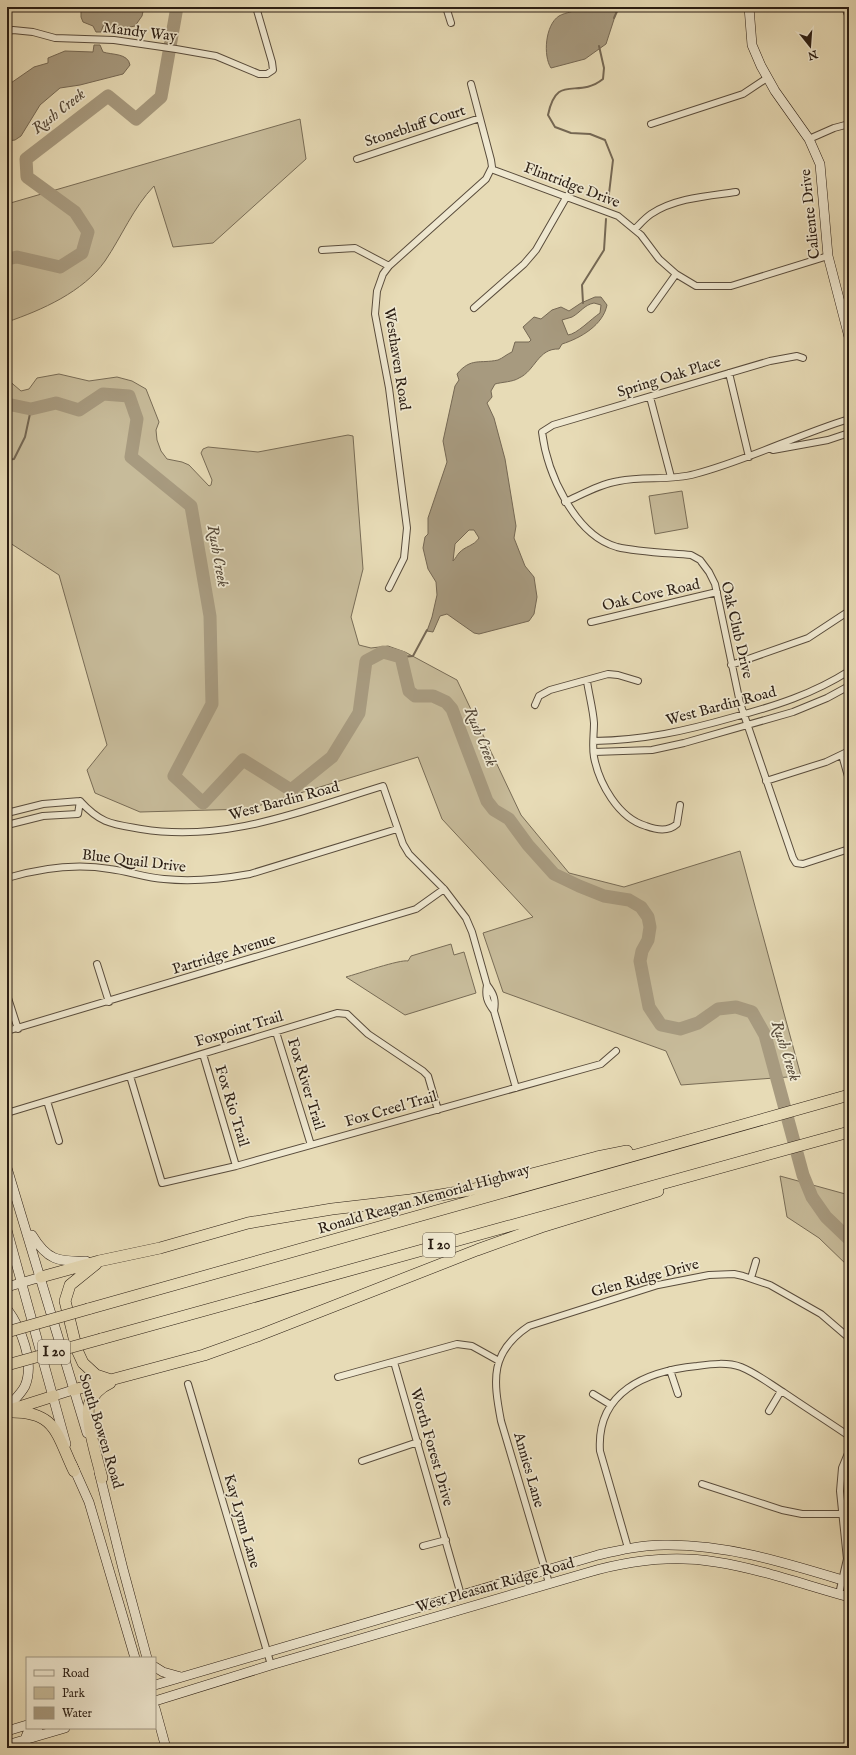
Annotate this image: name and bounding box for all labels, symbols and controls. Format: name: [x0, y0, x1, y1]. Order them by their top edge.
street label: Mandy Way: [102, 18, 179, 46]
north arrow: [790, 26, 830, 66]
text: N: [806, 46, 820, 63]
water label: Rush Creek: [28, 84, 90, 139]
street label: Stonebluff Court: [362, 101, 468, 151]
street label: Flintridge Drive: [521, 158, 623, 212]
street label: Caliente Drive: [796, 168, 824, 260]
street label: Westhaven Road: [379, 306, 415, 413]
street label: Spring Oak Place: [615, 352, 723, 402]
water label: Rush Creek: [202, 523, 232, 589]
street label: Oak Cove Road: [600, 574, 703, 615]
street label: Oak Club Drive: [717, 580, 757, 680]
street label: West Bardin Road: [664, 682, 779, 730]
water label: Rush Creek: [459, 704, 501, 770]
street label: West Bardin Road: [227, 777, 342, 825]
street label: Blue Quail Drive: [81, 845, 187, 877]
street label: Partridge Avenue: [170, 929, 278, 979]
street label: Foxpoint Trail: [193, 1006, 286, 1051]
water label: Rush Creek: [766, 1018, 804, 1084]
street label: Fox River Trail: [283, 1036, 329, 1133]
street label: Fox Rio Trail: [211, 1063, 254, 1150]
street label: Fox Creel Trail: [343, 1087, 440, 1131]
street label: Ronald Reagan Memorial Highway: [316, 1159, 533, 1238]
road number: I 20: [423, 1233, 455, 1257]
street label: Glen Ridge Drive: [589, 1254, 701, 1301]
road number: I 20: [38, 1340, 70, 1364]
street label: South Bowen Road: [74, 1371, 128, 1492]
street label: Worth Forest Drive: [406, 1386, 458, 1508]
street label: Annies Lane: [509, 1429, 549, 1510]
street label: Kay Lynn Lane: [220, 1472, 265, 1570]
street label: West Pleasant Ridge Road: [414, 1553, 577, 1617]
legend: [26, 1657, 156, 1729]
text: Road: [62, 1666, 90, 1681]
text: Park: [62, 1686, 85, 1701]
text: Water: [62, 1706, 93, 1721]

